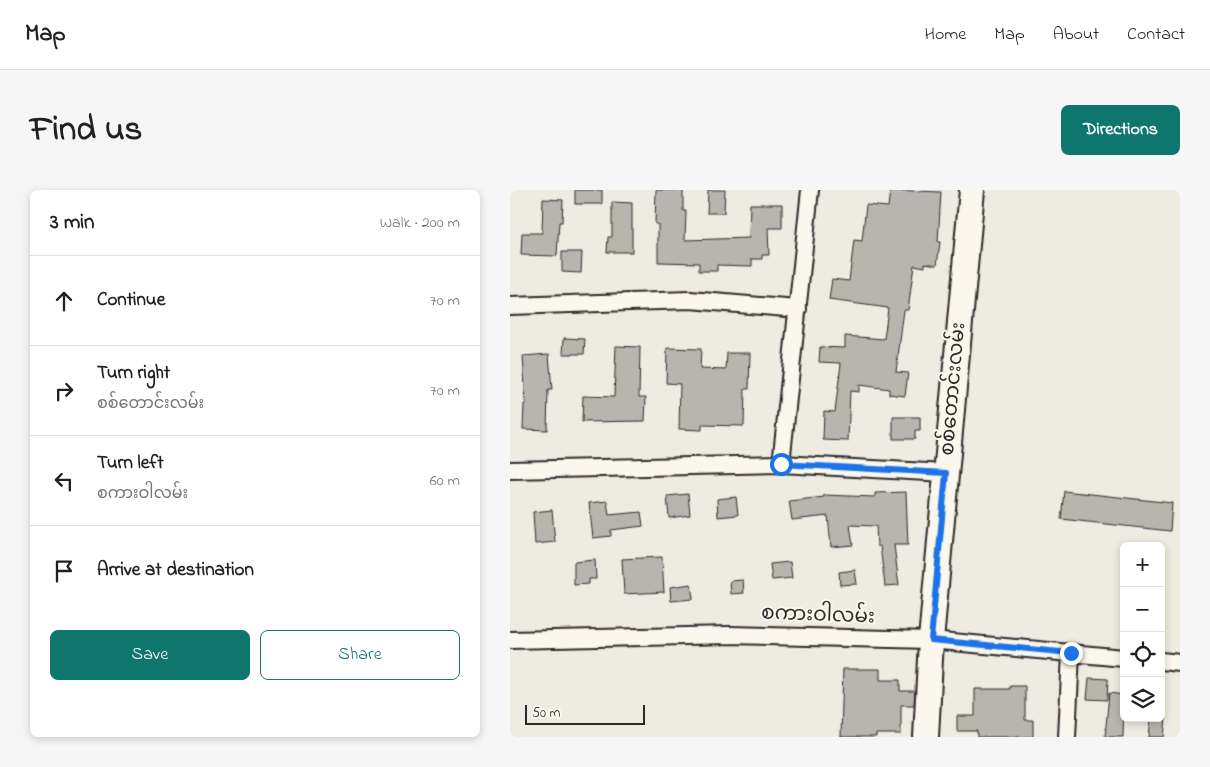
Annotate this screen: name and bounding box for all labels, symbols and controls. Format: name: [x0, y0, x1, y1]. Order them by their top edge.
text: Map: [25, 17, 66, 52]
text: Home: [925, 22, 966, 48]
text: Map: [994, 22, 1025, 48]
text: About: [1053, 22, 1099, 48]
text: Contact: [1127, 22, 1185, 48]
text: Find us: [30, 105, 142, 156]
button: Directions: [1061, 105, 1180, 155]
text: 3 min: [50, 208, 94, 238]
text: Walk · 200 m: [380, 211, 460, 235]
icon: ahead: [50, 287, 78, 315]
text: Continue: [97, 287, 165, 314]
text: 70 m: [430, 289, 460, 313]
street label: စစ်တောင်းလမ်း: [932, 321, 974, 457]
text: Turn right: [97, 360, 170, 387]
icon: right: [50, 377, 78, 405]
text: 70 m: [430, 379, 460, 403]
text: စစ်တောင်းလမ်း: [97, 392, 204, 416]
text: Turn left: [97, 450, 164, 477]
route start: [770, 453, 793, 476]
icon: left: [50, 467, 78, 495]
text: 60 m: [430, 469, 460, 493]
text: စကားဝါလမ်း: [97, 482, 188, 506]
map controls: [1120, 542, 1165, 722]
button: +: [1120, 542, 1165, 587]
icon: arrive: [50, 557, 78, 585]
text: Arrive at destination: [97, 557, 254, 584]
button: −: [1120, 587, 1165, 632]
street label: စကားဝါလမ်း: [761, 598, 875, 632]
button: Save: [50, 630, 250, 680]
button: Share: [260, 630, 460, 680]
button: locate: [1120, 632, 1165, 677]
route end: [1060, 642, 1083, 665]
button: layers: [1120, 677, 1165, 722]
scale bar: [525, 702, 645, 725]
text: 50 m: [532, 703, 560, 724]

